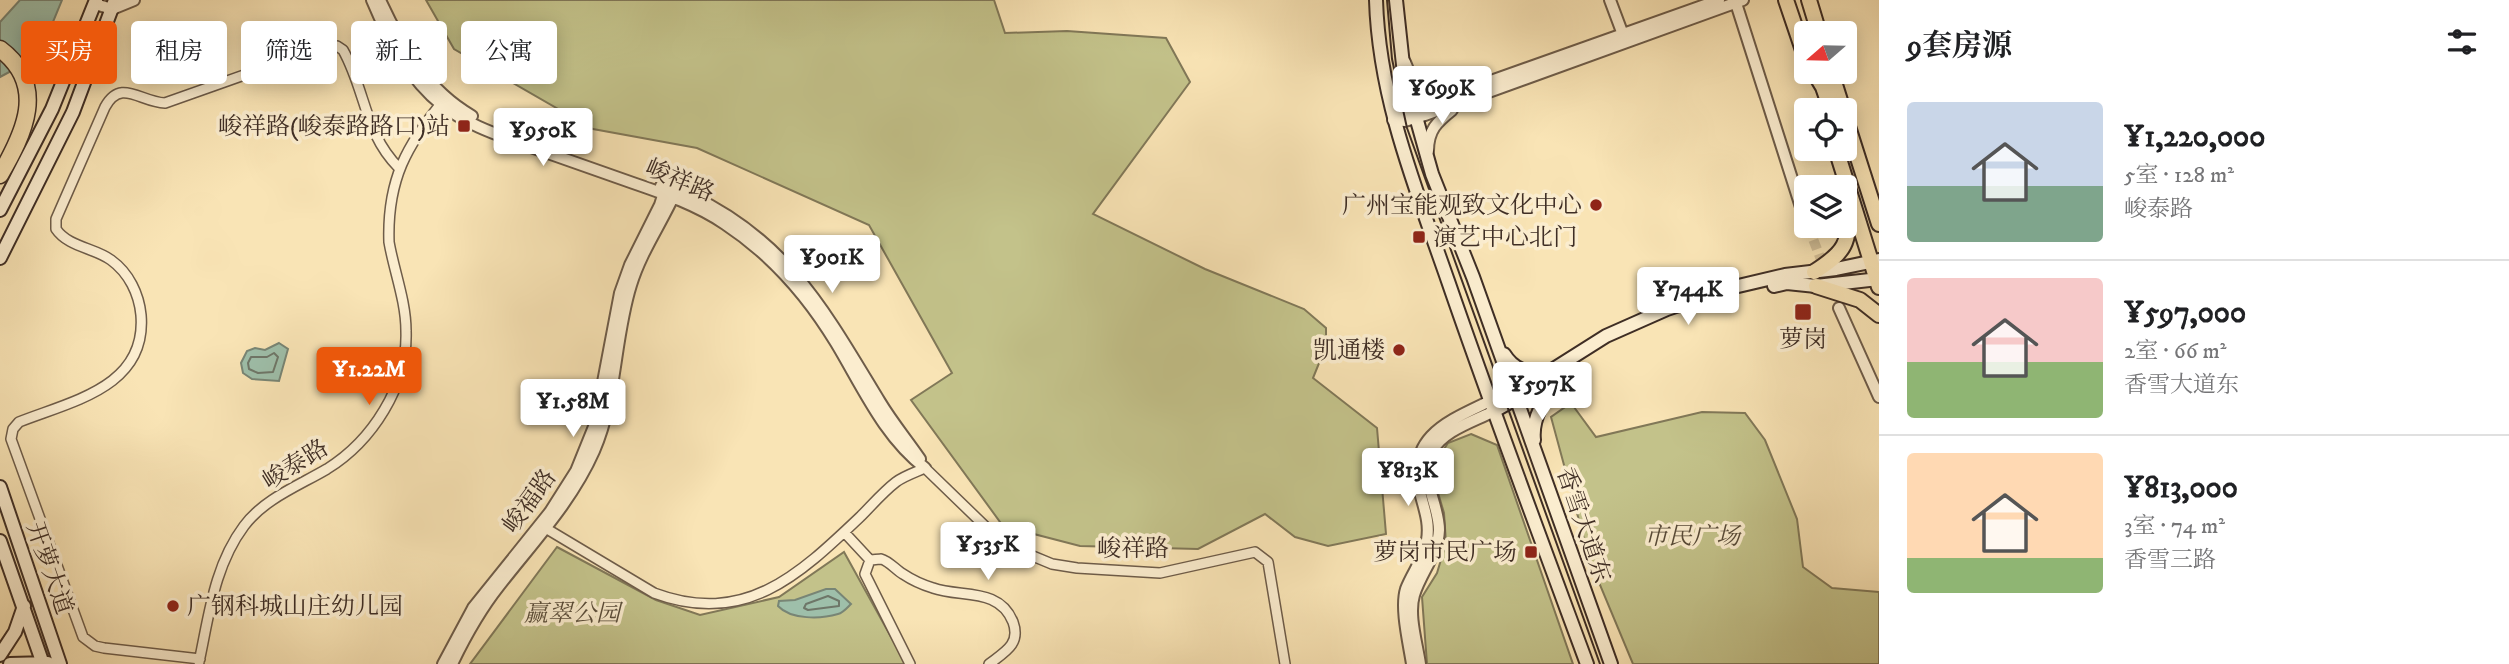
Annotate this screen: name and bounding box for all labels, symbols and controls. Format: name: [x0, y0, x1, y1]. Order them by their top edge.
chip: 买房: [21, 21, 117, 84]
chip: 租房: [131, 21, 227, 84]
chip: 筛选: [241, 21, 337, 84]
chip: 新上: [351, 21, 447, 84]
chip: 公寓: [461, 21, 557, 84]
north arrow: [1794, 21, 1857, 84]
map controls: [1794, 21, 1857, 238]
icon: filters: [2443, 23, 2481, 61]
text: 9套房源: [1907, 28, 2012, 65]
pin: ¥699K: [1393, 66, 1491, 126]
text: ¥699K: [1409, 74, 1475, 103]
button: locate: [1794, 98, 1857, 161]
pin: ¥950K: [494, 108, 592, 168]
place label: 峻祥路(峻泰路路口)站: [218, 112, 450, 142]
text: ¥950K: [510, 116, 576, 145]
marker: 峻祥路(峻泰路路口)站: [456, 118, 472, 134]
text: ¥1,220,000: [2124, 119, 2265, 156]
icon: home: [1963, 130, 2047, 214]
street label: 峻祥路: [641, 153, 719, 209]
text: 5室 · 128 m²: [2124, 161, 2234, 190]
button: layers: [1794, 175, 1857, 238]
place label: 广州宝能观致文化中心: [1342, 191, 1582, 221]
text: 峻泰路: [2124, 195, 2193, 224]
marker: 广州宝能观致文化中心: [1588, 197, 1604, 213]
place label: 演艺中心北门: [1433, 223, 1577, 253]
marker: 演艺中心北门: [1411, 229, 1427, 245]
pin: ¥901K: [783, 236, 881, 295]
text: ¥901K: [800, 243, 864, 272]
pin: ¥744K: [1639, 268, 1737, 327]
text: ¥744K: [1653, 275, 1723, 304]
text: ¥597,000: [2124, 295, 2246, 332]
marker: 萝岗: [1793, 302, 1813, 322]
icon: home: [1963, 306, 2047, 390]
place label: 萝岗: [1779, 325, 1827, 355]
place label: 凯通楼: [1313, 336, 1385, 366]
text: 2室 · 66 m²: [2124, 337, 2227, 366]
marker: 凯通楼: [1391, 342, 1407, 358]
pin: ¥1.22M: [312, 348, 426, 407]
text: ¥1.22M: [333, 355, 405, 384]
pin: ¥597K: [1493, 362, 1591, 422]
text: ¥597K: [1509, 370, 1575, 399]
text: 香雪大道东: [2124, 371, 2239, 400]
pin: ¥1.58M: [516, 380, 630, 439]
text: ¥1.58M: [537, 387, 609, 416]
street label: 峻泰路: [257, 433, 334, 497]
pin: ¥813K: [1359, 448, 1457, 508]
text: ¥813K: [1378, 456, 1438, 485]
street label: 峻福路: [497, 464, 563, 540]
street label: 香雪大道东: [1549, 464, 1617, 587]
text: ¥813,000: [2124, 470, 2238, 507]
icon: home: [1963, 481, 2047, 565]
text: 3室 · 74 m²: [2124, 512, 2225, 541]
street label: 开萝大道: [19, 518, 79, 619]
pin: ¥535K: [939, 522, 1037, 582]
park label: 市民广场: [1644, 522, 1742, 552]
text: ¥535K: [956, 530, 1020, 559]
street label: 峻祥路: [1097, 534, 1169, 564]
place label: 萝岗市民广场: [1373, 538, 1517, 568]
marker: 萝岗市民广场: [1523, 544, 1539, 560]
text: 香雪三路: [2124, 546, 2216, 575]
place label: 广钢科城山庄幼儿园: [187, 592, 403, 622]
marker: 广钢科城山庄幼儿园: [165, 598, 181, 614]
park label: 赢翠公园: [524, 599, 624, 629]

